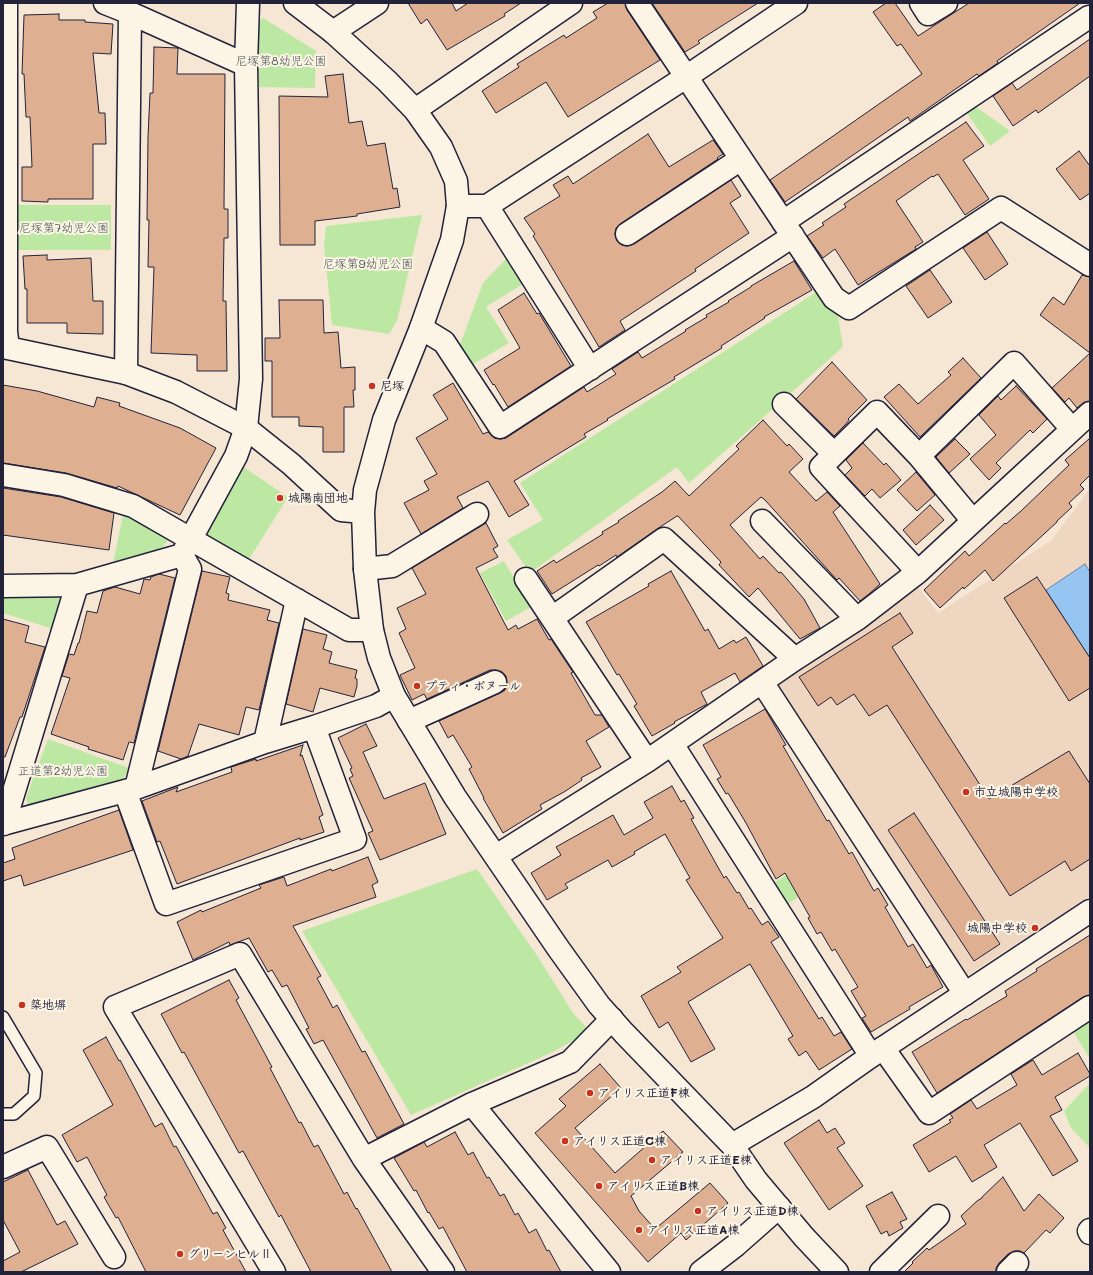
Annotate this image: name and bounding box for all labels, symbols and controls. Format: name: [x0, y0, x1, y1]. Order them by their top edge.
park label: 尼塚第8幼児公園: [235, 54, 327, 68]
park label: 尼塚第7幼児公園: [19, 221, 109, 235]
park label: 尼塚第9幼児公園: [322, 257, 414, 271]
place label: 尼塚: [380, 379, 404, 393]
marker: 尼塚: [367, 381, 377, 391]
place label: 城陽南団地: [288, 491, 348, 505]
marker: 城陽南団地: [275, 493, 285, 503]
place label: プティ・ボヌール: [425, 679, 521, 693]
marker: プティ・ボヌール: [412, 681, 422, 691]
park label: 正道第2幼児公園: [18, 764, 108, 778]
place label: 市立城陽中学校: [974, 785, 1058, 799]
marker: 市立城陽中学校: [961, 787, 971, 797]
place label: 城陽中学校: [967, 921, 1027, 935]
marker: 城陽中学校: [1030, 923, 1040, 933]
place label: 築地塀: [30, 998, 66, 1012]
marker: 築地塀: [17, 1000, 27, 1010]
place label: アイリス正道F棟: [598, 1086, 690, 1100]
marker: アイリス正道F棟: [585, 1088, 595, 1098]
place label: アイリス正道C棟: [573, 1134, 666, 1148]
marker: アイリス正道C棟: [560, 1136, 570, 1146]
place label: アイリス正道E棟: [660, 1153, 752, 1167]
marker: アイリス正道E棟: [647, 1155, 657, 1165]
place label: アイリス正道B棟: [607, 1179, 699, 1193]
marker: アイリス正道B棟: [594, 1181, 604, 1191]
place label: アイリス正道D棟: [706, 1204, 799, 1218]
marker: アイリス正道D棟: [693, 1206, 703, 1216]
place label: アイリス正道A棟: [647, 1223, 739, 1237]
marker: アイリス正道A棟: [634, 1225, 644, 1235]
place label: グリーンヒルⅡ: [188, 1247, 272, 1261]
marker: グリーンヒルⅡ: [175, 1249, 185, 1259]

